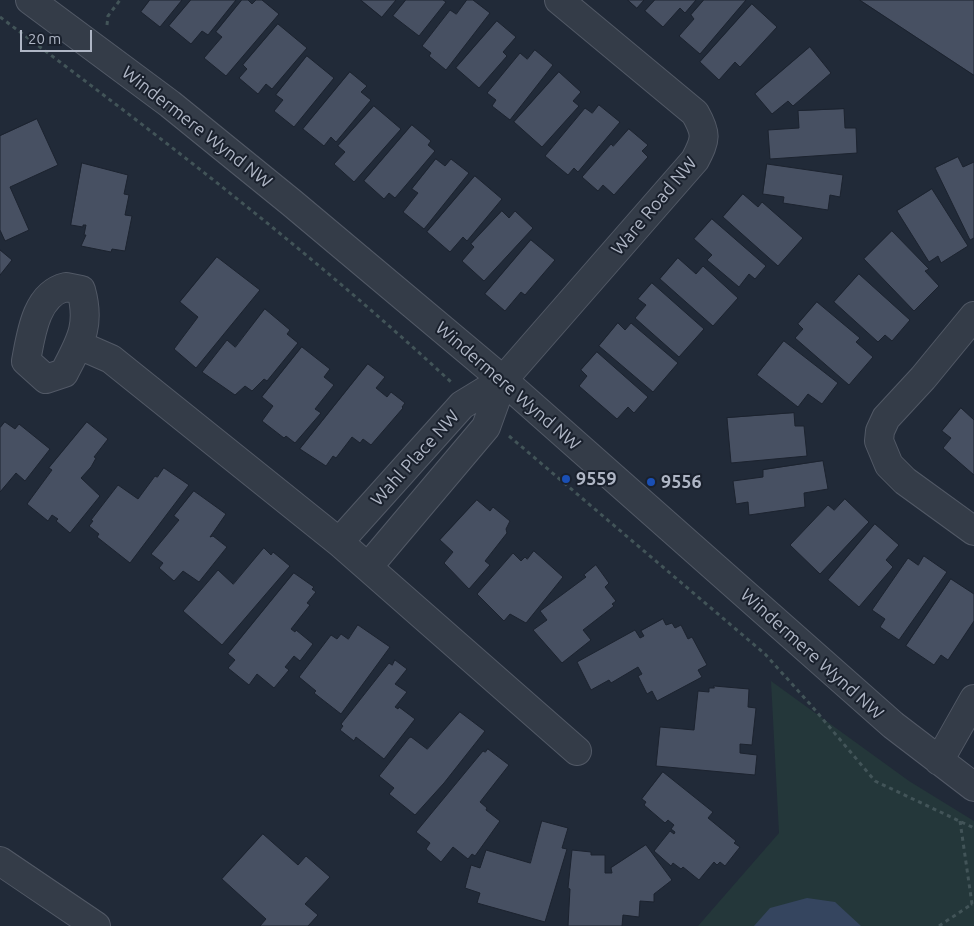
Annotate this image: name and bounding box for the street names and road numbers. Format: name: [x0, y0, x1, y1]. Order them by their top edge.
street label: Windermere Wynd NW: [117, 62, 277, 192]
street label: Ware Road NW: [607, 153, 701, 259]
street label: Windermere Wynd NW: [431, 317, 585, 455]
street label: Wahl Place NW: [366, 406, 464, 510]
street label: Windermere Wynd NW: [736, 584, 888, 724]

